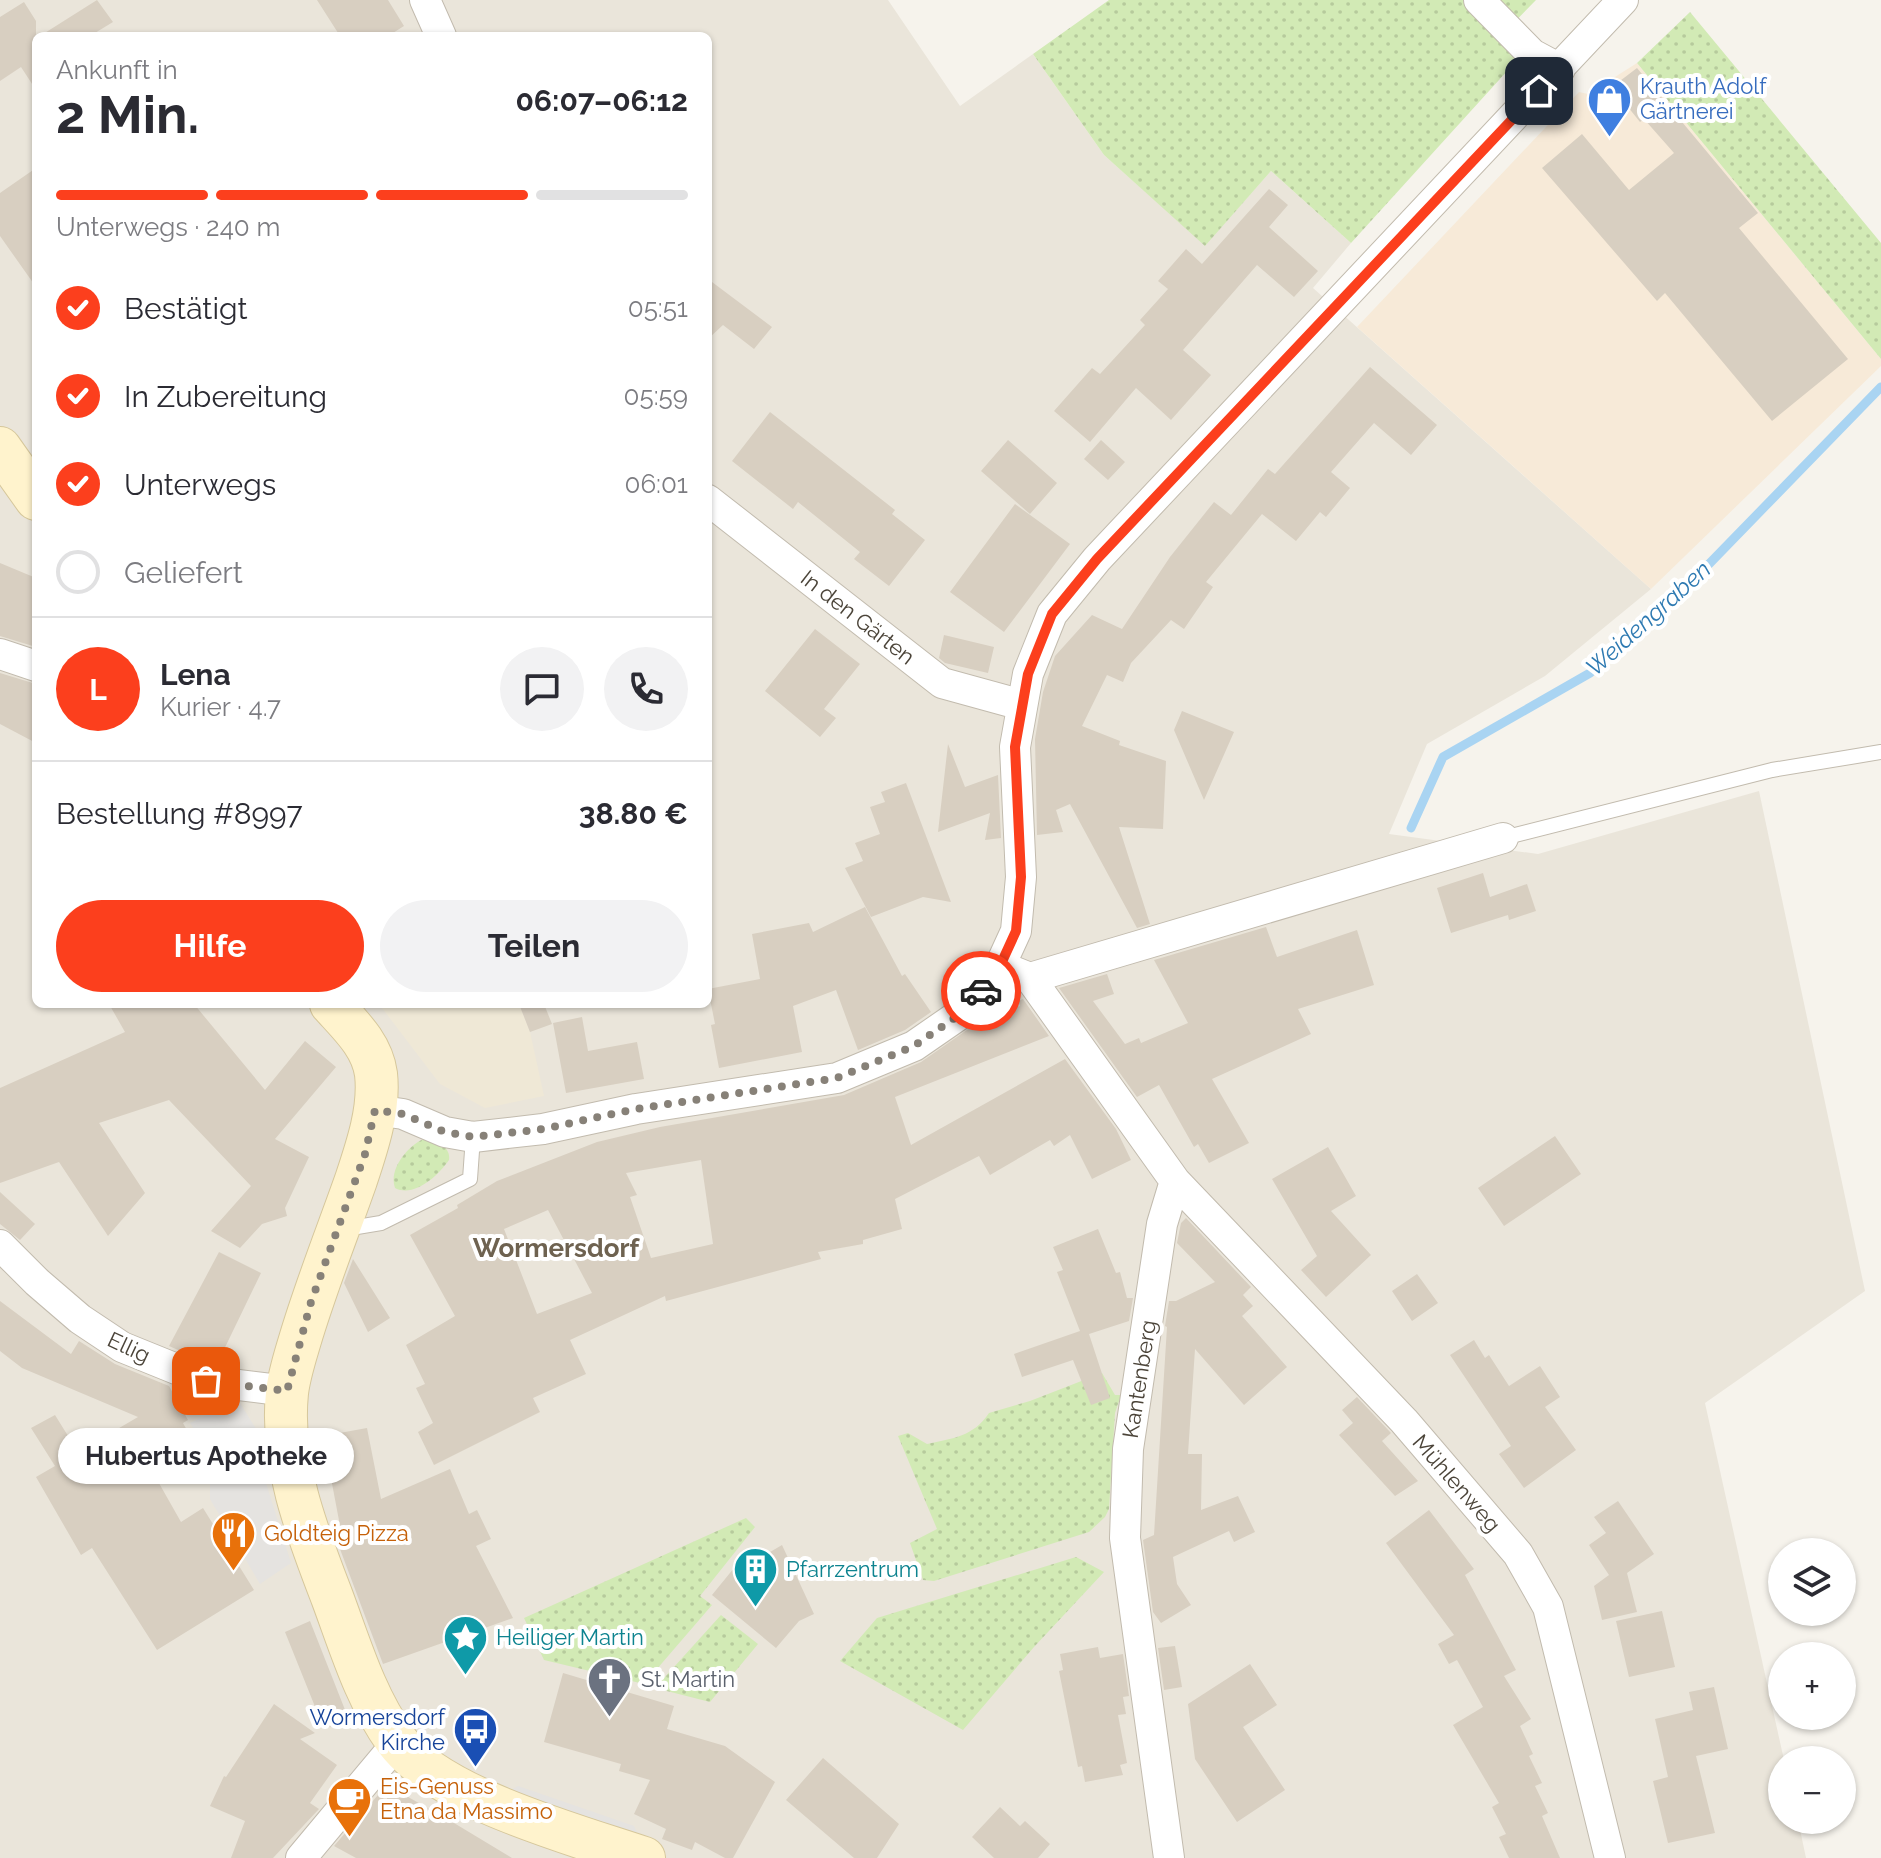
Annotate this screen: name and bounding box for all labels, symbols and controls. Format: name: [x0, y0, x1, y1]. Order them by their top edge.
text: Ankunft in: [56, 55, 178, 85]
pin: [1505, 57, 1573, 125]
icon: home: [1517, 69, 1561, 113]
place label: Krauth Adolf Gärtnerei: [1640, 73, 1767, 124]
shop icon: Krauth Adolf Gärtnerei: [1585, 75, 1633, 138]
text: 06:07–06:12: [515, 83, 688, 118]
text: 2 Min.: [56, 84, 199, 145]
text: Unterwegs · 240 m: [56, 212, 280, 242]
icon: check: [56, 286, 100, 330]
text: Bestätigt: [124, 291, 248, 326]
text: 05:51: [628, 293, 688, 323]
icon: check: [56, 374, 100, 418]
text: In Zubereitung: [124, 379, 327, 414]
text: 05:59: [624, 381, 688, 411]
icon: check: [56, 462, 100, 506]
text: Unterwegs: [124, 467, 276, 502]
text: 06:01: [624, 469, 688, 499]
water label: Weidengraben: [1580, 554, 1716, 682]
text: Geliefert: [124, 555, 243, 590]
street label: In den Gärten: [796, 564, 920, 670]
button: chat: [500, 647, 584, 731]
button: phone: [604, 647, 688, 731]
text: Lena: [160, 657, 231, 692]
text: L: [89, 672, 107, 707]
text: Kurier · 4.7: [160, 692, 281, 722]
text: Bestellung #8997: [56, 796, 303, 831]
text: 38.80 €: [579, 796, 688, 831]
button: Hilfe: [56, 900, 364, 992]
button: Teilen: [380, 900, 688, 992]
courier: [941, 951, 1021, 1031]
icon: car: [959, 969, 1003, 1013]
district label: Wormersdorf: [473, 1233, 641, 1263]
street label: Kantenberg: [1117, 1318, 1161, 1440]
street label: Ellig: [104, 1326, 154, 1368]
pin: [172, 1347, 240, 1415]
icon: bag: [184, 1359, 228, 1403]
callout: Hubertus Apotheke: [58, 1429, 354, 1485]
street label: Mühlenweg: [1408, 1429, 1506, 1537]
text: Hubertus Apotheke: [85, 1441, 327, 1471]
restaurant icon: Goldteig Pizza: [209, 1509, 257, 1572]
place label: Goldteig Pizza: [264, 1520, 409, 1546]
map controls: [1768, 1538, 1856, 1834]
button: layers: [1768, 1538, 1856, 1626]
building icon: Pfarrzentrum: [731, 1545, 779, 1608]
place label: Pfarrzentrum: [786, 1556, 919, 1582]
place icon: Heiliger Martin: [441, 1613, 489, 1676]
place label: Heiliger Martin: [496, 1624, 644, 1650]
button: +: [1768, 1642, 1856, 1730]
church icon: St. Martin: [586, 1655, 634, 1718]
place label: St. Martin: [641, 1666, 735, 1692]
place label: Wormersdorf Kirche: [309, 1704, 446, 1755]
bus stop icon: Wormersdorf Kirche: [452, 1706, 500, 1769]
button: −: [1768, 1746, 1856, 1834]
place label: Eis-Genuss Etna da Massimo: [380, 1773, 553, 1824]
cafe icon: Eis-Genuss Etna da Massimo: [325, 1775, 373, 1838]

